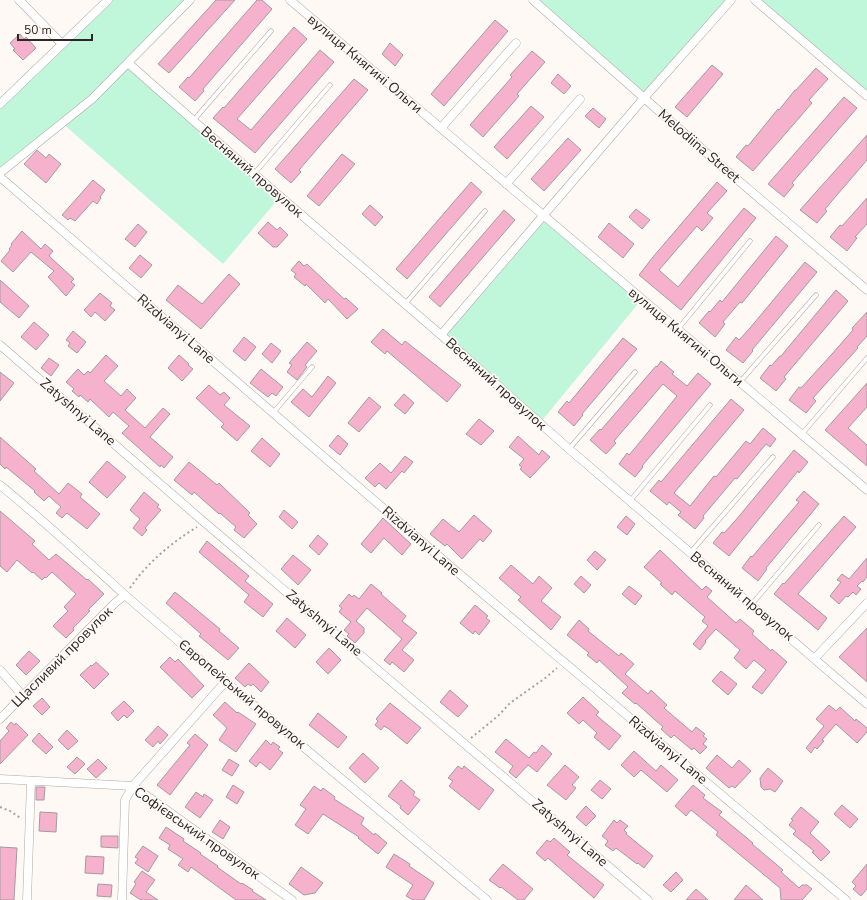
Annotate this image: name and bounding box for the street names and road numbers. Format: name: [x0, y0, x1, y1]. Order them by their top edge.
street label: вулиця Княгині Ольги: [303, 10, 427, 118]
street label: Melodiina Street: [654, 105, 744, 187]
street label: Весняний провулок: [197, 122, 308, 222]
street label: вулиця Княгині Ольги: [624, 283, 748, 391]
street label: Rizdvianyi Lane: [133, 290, 219, 368]
street label: Весняний провулок: [441, 333, 551, 435]
street label: Zatyshnyi Lane: [36, 374, 120, 450]
street label: Rizdvianyi Lane: [378, 502, 464, 580]
street label: Весняний провулок: [686, 547, 798, 645]
street label: Zatyshnyi Lane: [282, 585, 366, 661]
street label: Щасливий провулок: [7, 602, 117, 712]
street label: Європейський провулок: [174, 635, 310, 753]
street label: Rizdvianyi Lane: [625, 711, 711, 789]
street label: Софієвський провулок: [130, 782, 264, 884]
street label: Zatyshnyi Lane: [528, 795, 612, 871]

